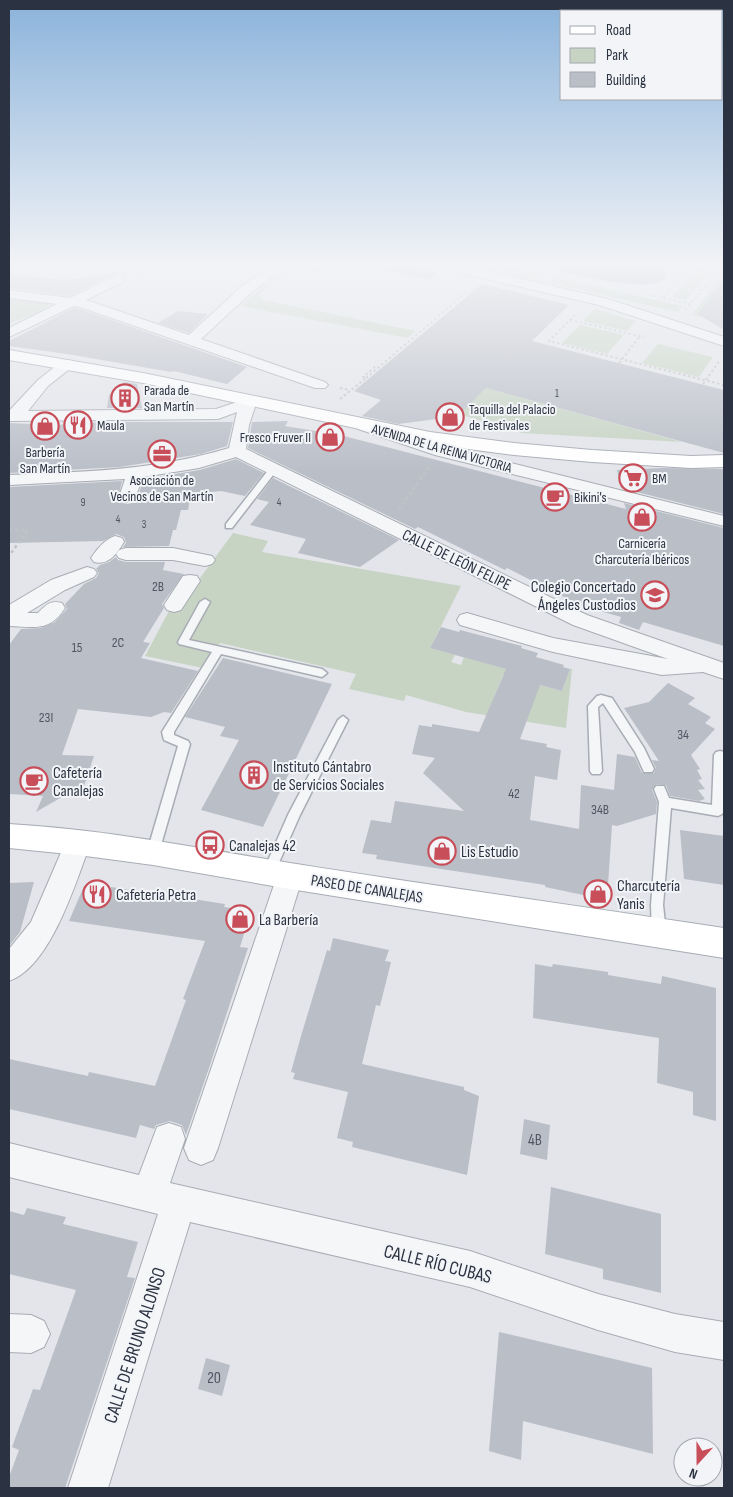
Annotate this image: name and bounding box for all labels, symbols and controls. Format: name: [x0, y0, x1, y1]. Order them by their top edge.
legend: [560, 10, 723, 100]
text: Road: [606, 21, 631, 40]
text: Park: [606, 46, 628, 65]
text: Building: [606, 71, 646, 90]
place label: Parada de San Martín: [144, 382, 194, 415]
building icon: Parada de San Martín: [110, 383, 140, 413]
house number: 1: [555, 387, 559, 400]
place label: Taquilla del Palacio de Festivales: [469, 401, 556, 434]
shop icon: Taquilla del Palacio de Festivales: [435, 402, 465, 432]
restaurant icon: Maula: [63, 410, 93, 440]
shop icon: Barbería San Martín: [30, 411, 60, 441]
place label: Maula: [97, 417, 125, 434]
street label: AVENIDA DE LA REINA VICTORIA: [369, 420, 515, 477]
shop icon: Fresco Fruver II: [315, 422, 345, 452]
place label: Fresco Fruver II: [240, 429, 311, 446]
office icon: Asociación de Vecinos de San Martín: [147, 439, 177, 469]
place label: Barbería San Martín: [20, 444, 70, 477]
supermarket icon: BM: [618, 463, 648, 493]
place label: BM: [652, 470, 667, 487]
place label: Asociación de Vecinos de San Martín: [111, 472, 213, 505]
cafe icon: Bikini's: [540, 482, 570, 512]
place label: Bikini's: [574, 489, 607, 506]
house number: 9: [81, 496, 86, 509]
house number: 4: [277, 496, 282, 509]
shop icon: Carnicería Charcutería Ibéricos: [627, 502, 657, 532]
house number: 4: [116, 513, 121, 526]
house number: 3: [142, 518, 147, 531]
street label: CALLE DE LEÓN FELIPE: [399, 526, 514, 595]
place label: Carnicería Charcutería Ibéricos: [595, 535, 689, 568]
house number: 2B: [152, 578, 164, 595]
place label: Colegio Concertado Ángeles Custodios: [531, 578, 636, 615]
school or university icon: Colegio Concertado Ángeles Custodios: [640, 580, 670, 610]
house number: 2C: [112, 634, 124, 651]
house number: 15: [72, 639, 83, 656]
house number: 23I: [39, 709, 53, 726]
house number: 34: [677, 726, 689, 743]
place label: Instituto Cántabro de Servicios Sociales: [273, 758, 385, 795]
building icon: Instituto Cántabro de Servicios Sociales: [239, 760, 269, 790]
place label: Cafetería Canalejas: [53, 764, 104, 801]
cafe icon: Cafetería Canalejas: [19, 766, 49, 796]
house number: 42: [508, 785, 520, 802]
house number: 34B: [591, 801, 609, 818]
bus stop icon: Canalejas 42: [195, 830, 225, 860]
shop icon: Lis Estudio: [427, 836, 457, 866]
place label: Canalejas 42: [229, 837, 296, 856]
place label: Lis Estudio: [461, 843, 518, 862]
street label: PASEO DE CANALEJAS: [309, 871, 424, 908]
place label: Charcutería Yanis: [617, 877, 680, 914]
restaurant icon: Cafetería Petra: [82, 879, 112, 909]
shop icon: Charcutería Yanis: [583, 879, 613, 909]
place label: Cafetería Petra: [116, 886, 196, 905]
shop icon: La Barbería: [225, 904, 255, 934]
place label: La Barbería: [259, 911, 318, 930]
house number: 4B: [528, 1131, 542, 1150]
street label: CALLE RÍO CUBAS: [381, 1240, 494, 1289]
street label: CALLE DE BRUNO ALONSO: [99, 1265, 171, 1426]
house number: 20: [207, 1369, 221, 1388]
north arrow: [673, 1437, 723, 1487]
text: N: [687, 1464, 700, 1483]

